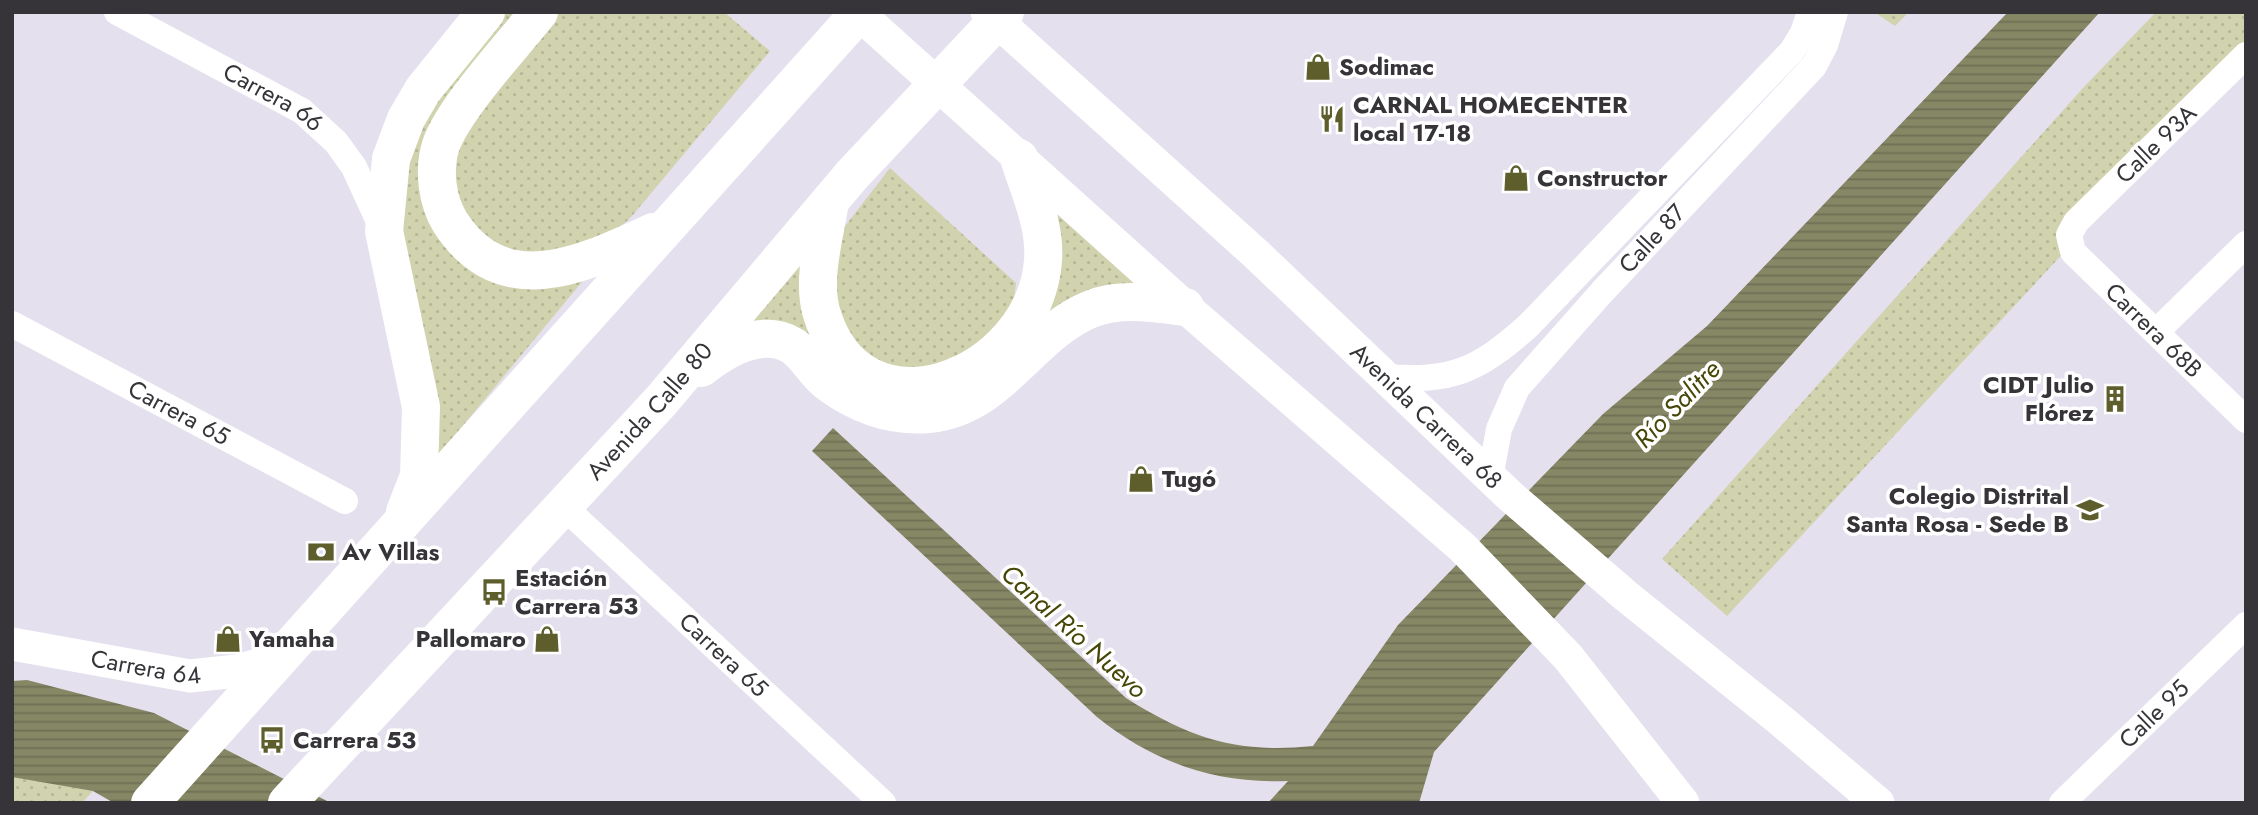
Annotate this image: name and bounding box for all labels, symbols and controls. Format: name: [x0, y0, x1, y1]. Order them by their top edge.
place label: Sodimac: [1339, 49, 1434, 84]
shop icon: Sodimac: [1303, 52, 1333, 82]
street label: Carrera 66: [217, 54, 332, 140]
place label: CARNAL HOMECENTER local 17-18: [1353, 87, 1628, 150]
street label: Calle 93A: [2107, 96, 2204, 191]
restaurant icon: CARNAL HOMECENTER local 17-18: [1317, 104, 1347, 134]
place label: Constructor: [1537, 160, 1668, 195]
shop icon: Constructor: [1501, 163, 1531, 193]
street label: Calle 87: [1610, 195, 1693, 281]
street label: Carrera 68B: [2097, 274, 2211, 386]
street label: Avenida Calle 80: [578, 334, 721, 488]
street label: Avenida Carrera 68: [1343, 335, 1511, 497]
water label: Río Salitre: [1625, 351, 1729, 457]
place label: CIDT Julio Flórez: [1983, 367, 2094, 430]
street label: Carrera 65: [122, 371, 236, 454]
building icon: CIDT Julio Flórez: [2100, 384, 2130, 414]
place label: Tugó: [1162, 461, 1216, 496]
shop icon: Tugó: [1126, 464, 1156, 494]
place label: Colegio Distrital Santa Rosa - Sede B: [1846, 478, 2069, 541]
school or university icon: Colegio Distrital Santa Rosa - Sede B: [2075, 495, 2105, 525]
place label: Av Villas: [341, 534, 439, 569]
bank icon: Av Villas: [306, 537, 336, 567]
water label: Canal Río Nuevo: [993, 555, 1156, 707]
place label: Estación Carrera 53: [515, 560, 638, 623]
bus stop icon: Estación Carrera 53: [479, 577, 509, 607]
street label: Carrera 65: [671, 604, 776, 705]
place label: Yamaha: [248, 621, 335, 656]
place label: Pallomaro: [415, 621, 526, 656]
shop icon: Yamaha: [213, 624, 243, 654]
shop icon: Pallomaro: [532, 624, 562, 654]
street label: Carrera 64: [88, 641, 203, 693]
street label: Calle 95: [2111, 671, 2197, 756]
place label: Carrera 53: [293, 722, 416, 757]
bus stop icon: Carrera 53: [257, 725, 287, 755]

